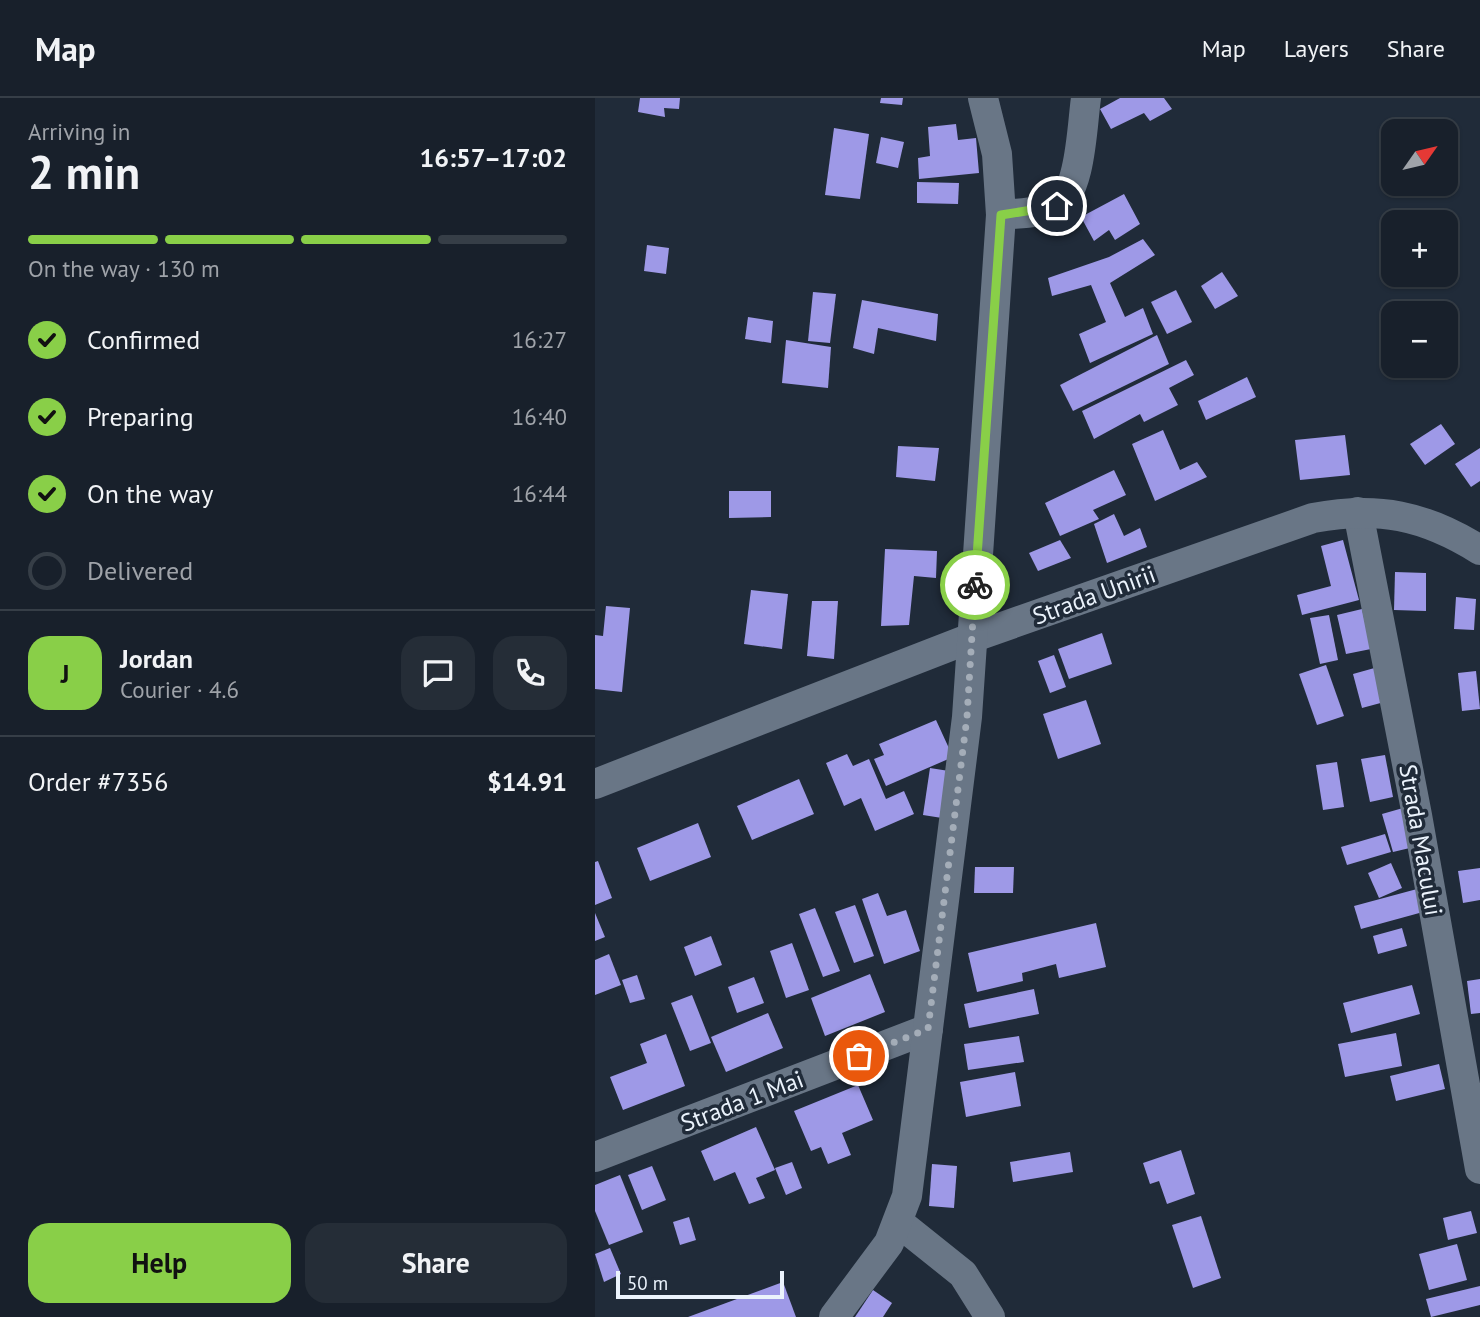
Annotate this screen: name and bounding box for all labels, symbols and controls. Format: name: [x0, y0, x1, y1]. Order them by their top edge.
text: Map: [35, 27, 96, 70]
text: Map: [1202, 33, 1246, 64]
text: Layers: [1284, 33, 1349, 64]
text: Share: [1387, 33, 1445, 64]
text: Arriving in: [28, 117, 130, 146]
north arrow: [1381, 119, 1458, 196]
map controls: [1381, 119, 1458, 378]
text: 16:57–17:02: [420, 141, 567, 174]
text: 2 min: [28, 142, 140, 202]
pin: [1027, 176, 1087, 236]
icon: home: [1038, 187, 1076, 225]
button: +: [1381, 210, 1458, 287]
text: On the way · 130 m: [28, 254, 220, 283]
button: −: [1381, 301, 1458, 378]
icon: check: [28, 321, 66, 359]
text: Confirmed: [87, 323, 200, 356]
text: 16:27: [512, 325, 567, 354]
icon: check: [28, 398, 66, 436]
text: Preparing: [87, 400, 194, 433]
text: 16:40: [512, 402, 567, 431]
icon: check: [28, 475, 66, 513]
text: On the way: [87, 477, 213, 510]
text: 16:44: [512, 479, 567, 508]
courier: [940, 550, 1010, 620]
text: Delivered: [87, 554, 193, 587]
street label: Strada Unirii: [1028, 558, 1160, 632]
icon: bike: [956, 566, 994, 604]
button: chat: [401, 636, 475, 710]
button: phone: [493, 636, 567, 710]
text: Jordan: [120, 642, 193, 675]
text: J: [61, 657, 69, 690]
text: Courier · 4.6: [120, 675, 239, 704]
street label: Strada Macului: [1392, 762, 1450, 918]
text: Order #7356: [28, 765, 168, 798]
text: $14.91: [487, 765, 567, 798]
pin: [829, 1026, 889, 1086]
icon: bag: [840, 1037, 878, 1075]
street label: Strada 1 Mai: [676, 1063, 808, 1139]
button: Help: [28, 1223, 291, 1303]
button: Share: [305, 1223, 567, 1303]
scale bar: [616, 1268, 784, 1300]
text: 50 m: [627, 1271, 668, 1295]

